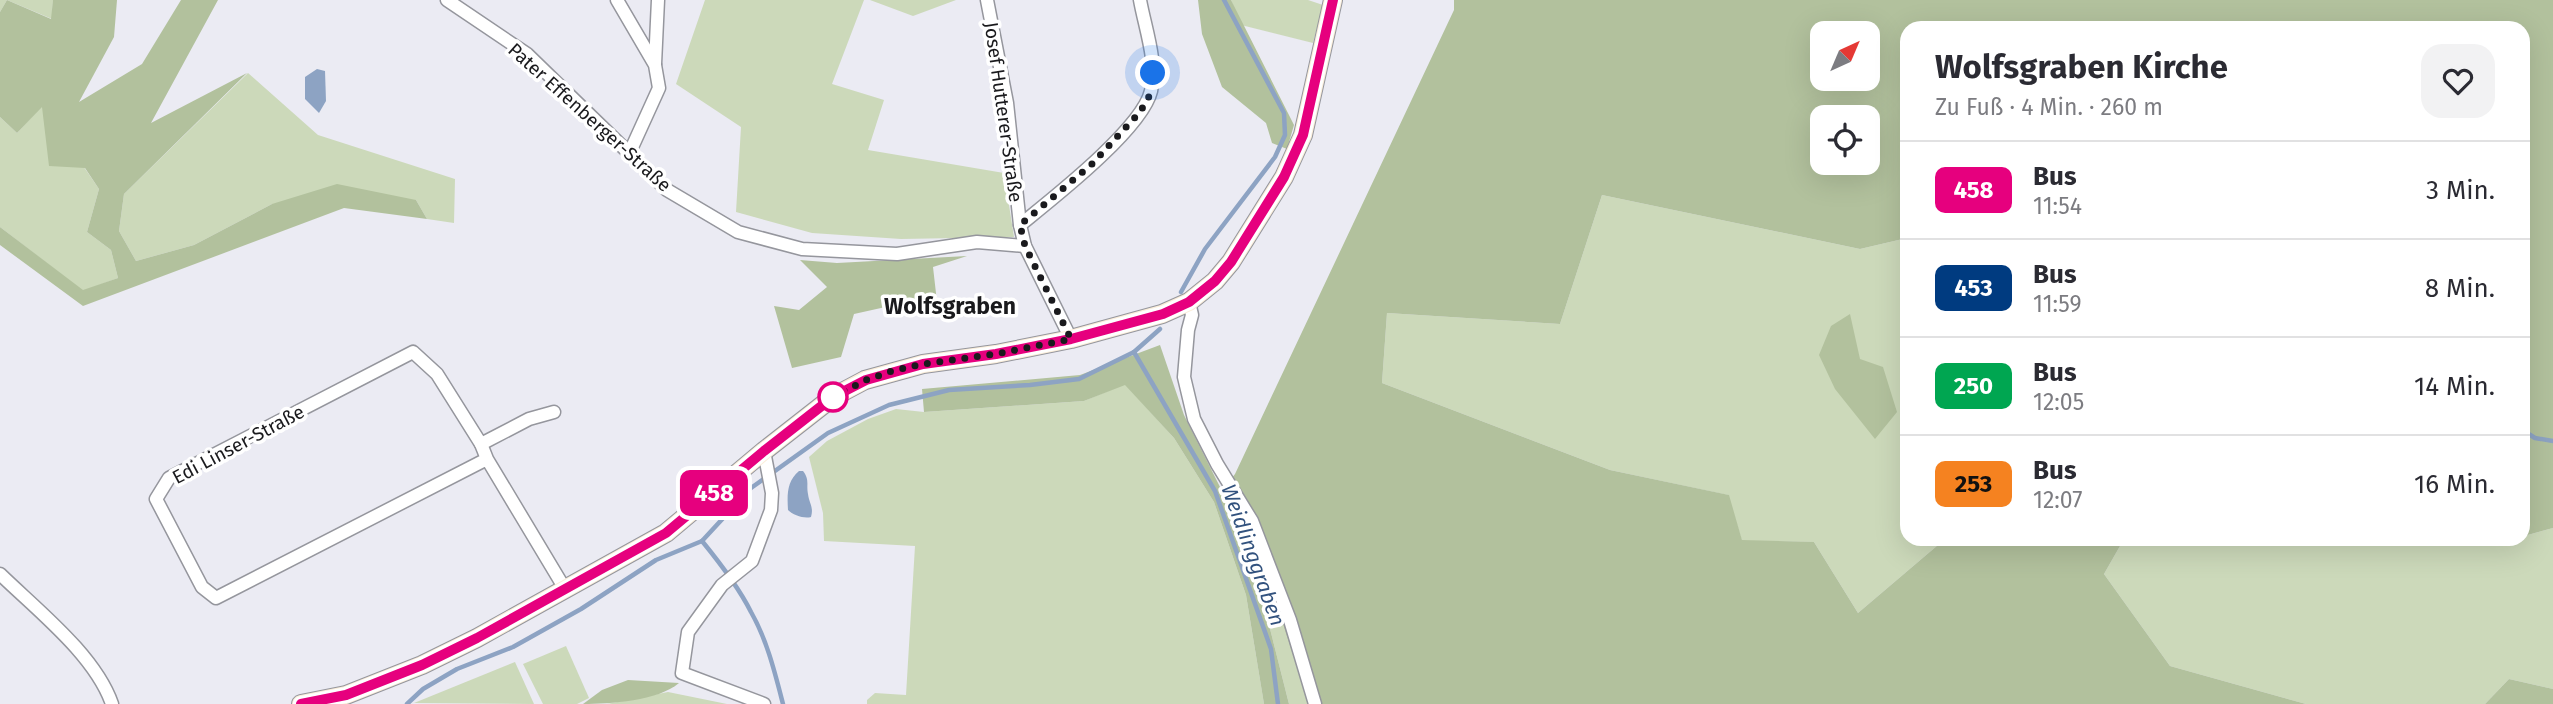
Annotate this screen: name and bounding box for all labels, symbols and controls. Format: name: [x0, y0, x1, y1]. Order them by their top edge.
street label: Josef Hutterer-Straße: [979, 20, 1028, 204]
north arrow: [1810, 21, 1880, 91]
map controls: [1810, 21, 1880, 175]
street label: Pater Effenberger-Straße: [503, 38, 676, 197]
button: heart: [2421, 44, 2495, 118]
text: Wolfsgraben Kirche: [1935, 47, 2228, 87]
your location: [1135, 55, 1170, 90]
text: Zu Fuß · 4 Min. · 260 m: [1935, 93, 2163, 121]
button: locate: [1810, 105, 1880, 175]
text: Bus: [2033, 161, 2076, 192]
text: 3 Min.: [2426, 175, 2495, 206]
text: 458: [1953, 176, 1994, 204]
text: 11:54: [2033, 192, 2082, 220]
text: Bus: [2033, 259, 2076, 290]
text: 8 Min.: [2425, 273, 2495, 304]
text: 453: [1954, 274, 1993, 302]
text: 11:59: [2033, 290, 2081, 318]
district label: Wolfsgraben: [884, 292, 1016, 320]
text: Bus: [2033, 357, 2076, 388]
text: 14 Min.: [2414, 371, 2495, 402]
text: 250: [1954, 372, 1993, 400]
unlabelled marker: [818, 382, 848, 412]
text: 12:05: [2033, 388, 2084, 416]
street label: Edi Linser-Straße: [168, 400, 308, 489]
text: Bus: [2033, 455, 2076, 486]
text: 16 Min.: [2414, 469, 2495, 500]
line badge: 458: [674, 470, 754, 516]
text: 253: [1955, 470, 1992, 498]
text: 458: [694, 479, 734, 507]
water label: Weidlinggraben: [1215, 481, 1291, 629]
text: 12:07: [2033, 486, 2082, 514]

